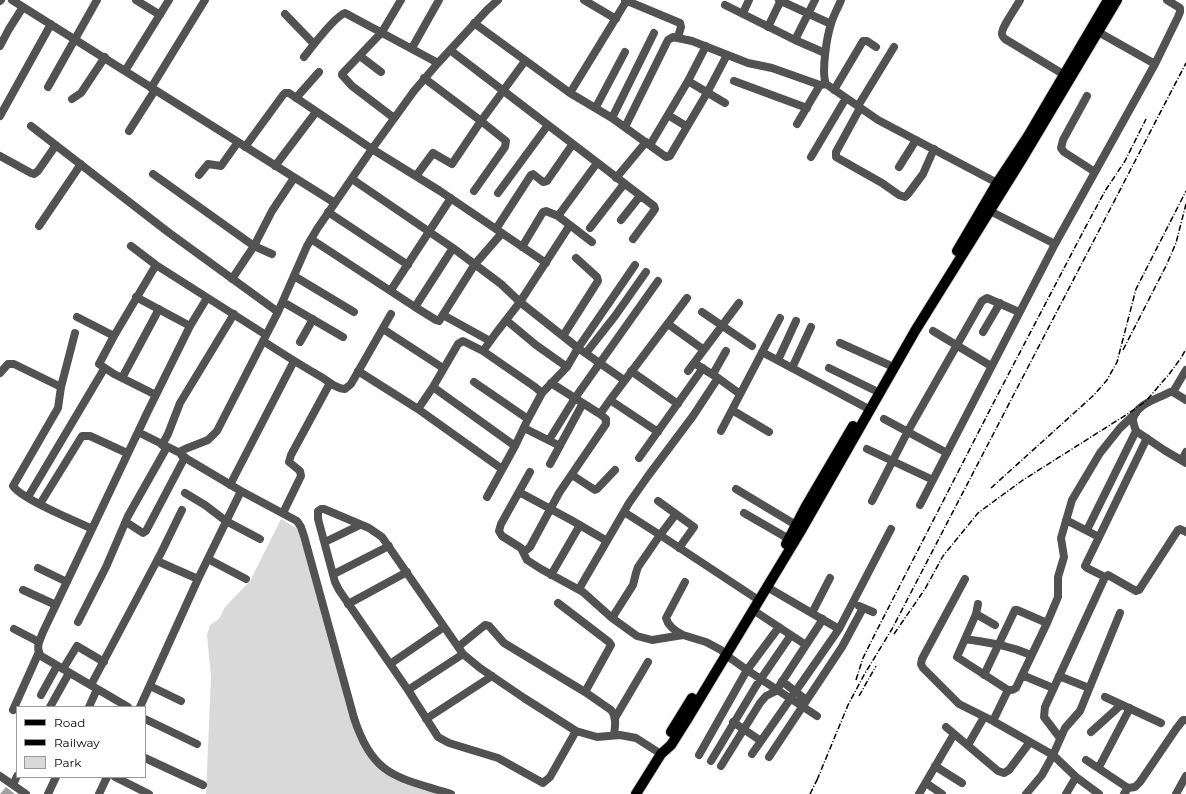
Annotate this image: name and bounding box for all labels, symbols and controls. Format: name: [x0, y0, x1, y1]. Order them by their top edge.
legend: [16, 706, 146, 778]
text: Road: [54, 715, 85, 730]
text: Railway: [54, 735, 100, 750]
text: Park: [54, 755, 81, 770]

